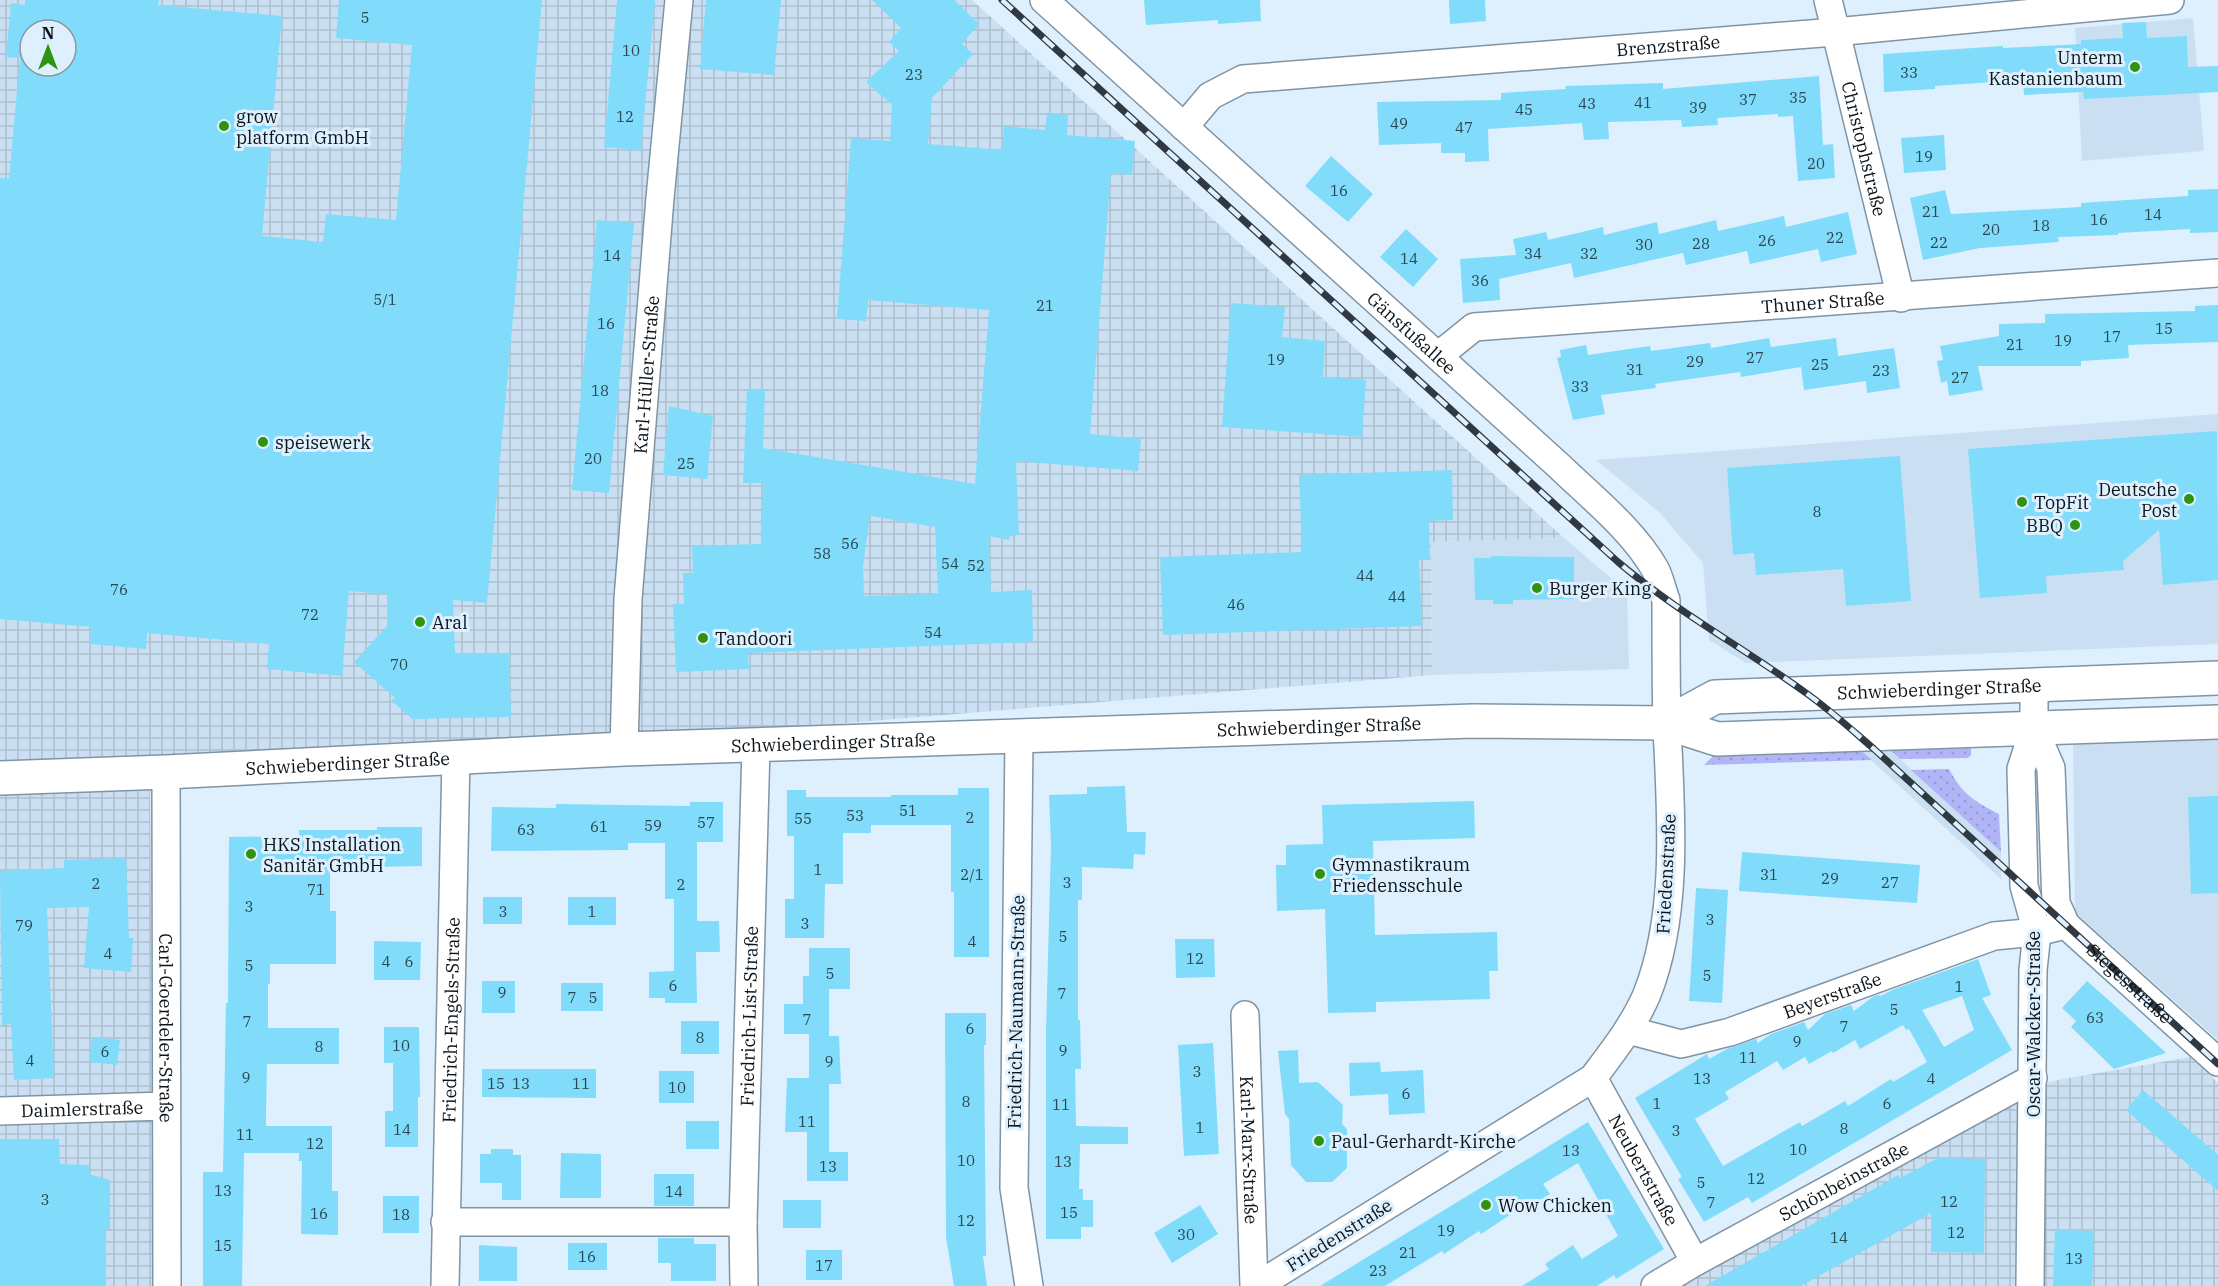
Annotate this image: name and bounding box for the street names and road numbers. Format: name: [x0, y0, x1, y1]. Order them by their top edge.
street label: Brenzstraße: [1615, 30, 1721, 61]
street label: Christophstraße: [1837, 79, 1892, 218]
street label: Thuner Straße: [1760, 286, 1885, 318]
street label: Gänsfußallee: [1363, 287, 1461, 379]
street label: Karl-Hüller-Straße: [628, 295, 664, 455]
street label: Schwieberdinger Straße: [1837, 673, 2042, 704]
street label: Schwieberdinger Straße: [1216, 711, 1422, 741]
street label: Schwieberdinger Straße: [731, 727, 936, 757]
street label: Schwieberdinger Straße: [245, 746, 450, 779]
street label: Friedenstraße: [1651, 813, 1681, 935]
street label: Friedrich-Naumann-Straße: [1002, 895, 1030, 1129]
street label: Friedrich-Engels-Straße: [437, 917, 464, 1123]
street label: Friedrich-List-Straße: [735, 926, 763, 1107]
street label: Oscar-Walcker-Straße: [2022, 931, 2045, 1117]
street label: Carl-Goerdeler-Straße: [155, 933, 178, 1123]
street label: Siegesstraße: [2082, 938, 2177, 1028]
street label: Beyerstraße: [1780, 966, 1884, 1023]
street label: Karl-Marx-Straße: [1236, 1075, 1263, 1224]
street label: Daimlerstraße: [20, 1095, 144, 1122]
street label: Neubertstraße: [1604, 1110, 1684, 1230]
street label: Schönbeinstraße: [1775, 1136, 1913, 1226]
street label: Friedenstraße: [1282, 1193, 1396, 1277]

